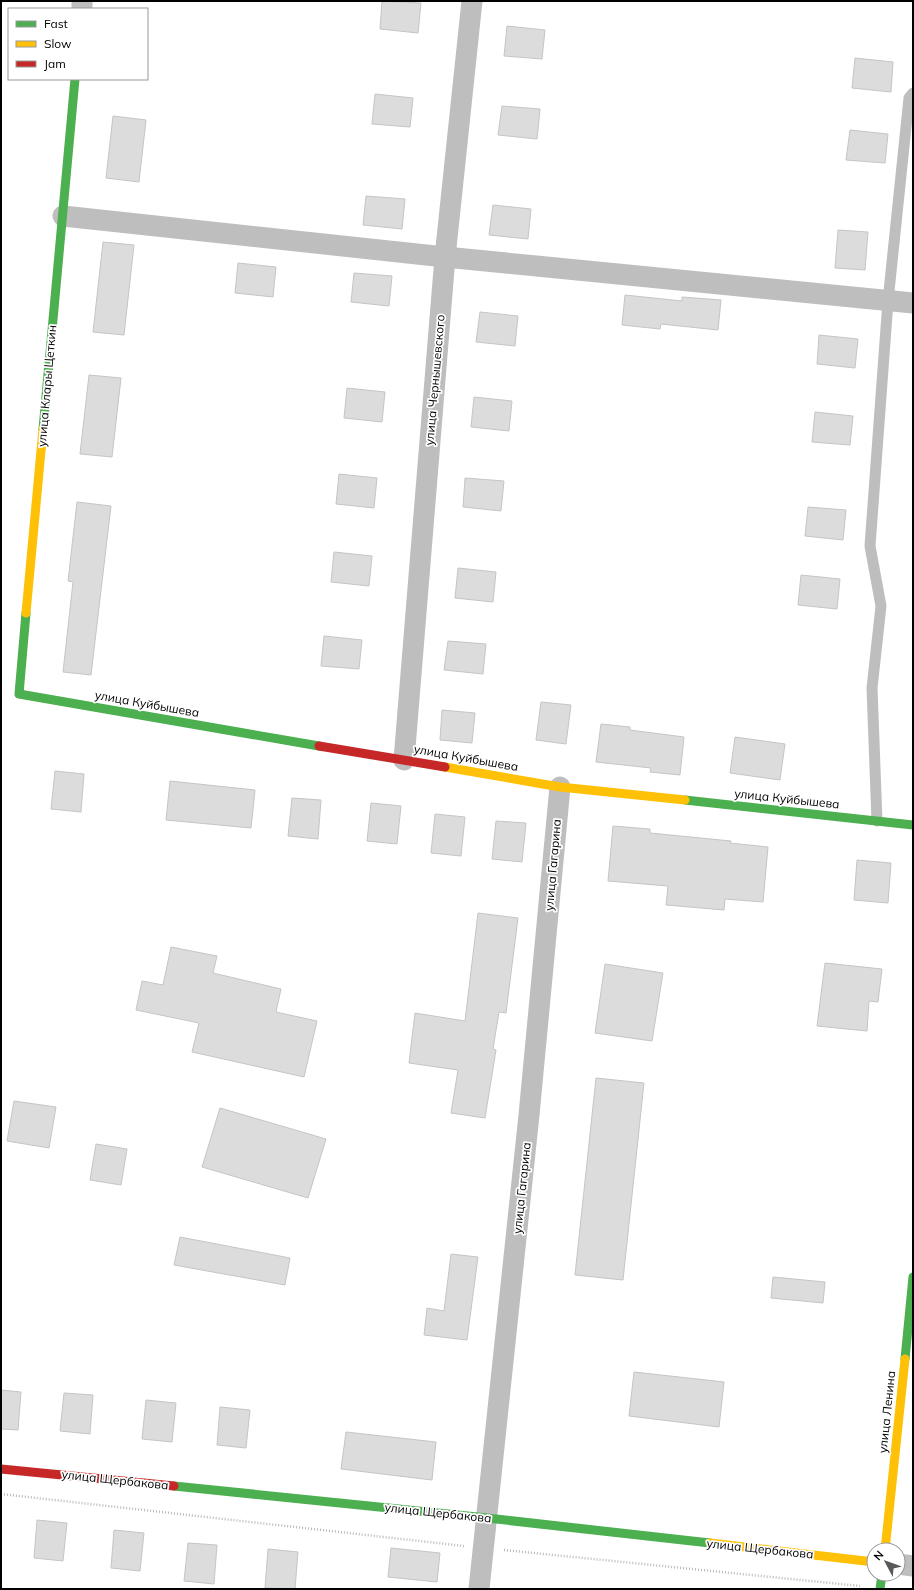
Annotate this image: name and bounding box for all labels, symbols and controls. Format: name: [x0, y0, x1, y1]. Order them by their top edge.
legend: [8, 8, 148, 80]
text: Fast: [44, 16, 68, 31]
text: Slow: [44, 36, 72, 51]
text: Jam: [44, 56, 66, 71]
street label: улица Чернышевского: [421, 314, 448, 446]
street label: улица Клары Цеткин: [34, 324, 59, 448]
street label: улица Куйбышева: [94, 687, 200, 720]
street label: улица Куйбышева: [413, 741, 519, 774]
street label: улица Куйбышева: [734, 786, 840, 811]
street label: улица Гагарина: [541, 818, 564, 911]
street label: улица Гагарина: [509, 1141, 534, 1235]
street label: улица Ленина: [875, 1370, 898, 1454]
street label: улица Щербакова: [61, 1466, 169, 1493]
street label: улица Щербакова: [384, 1499, 492, 1526]
street label: улица Щербакова: [706, 1535, 814, 1562]
north arrow: [866, 1542, 906, 1582]
text: N: [870, 1548, 886, 1563]

